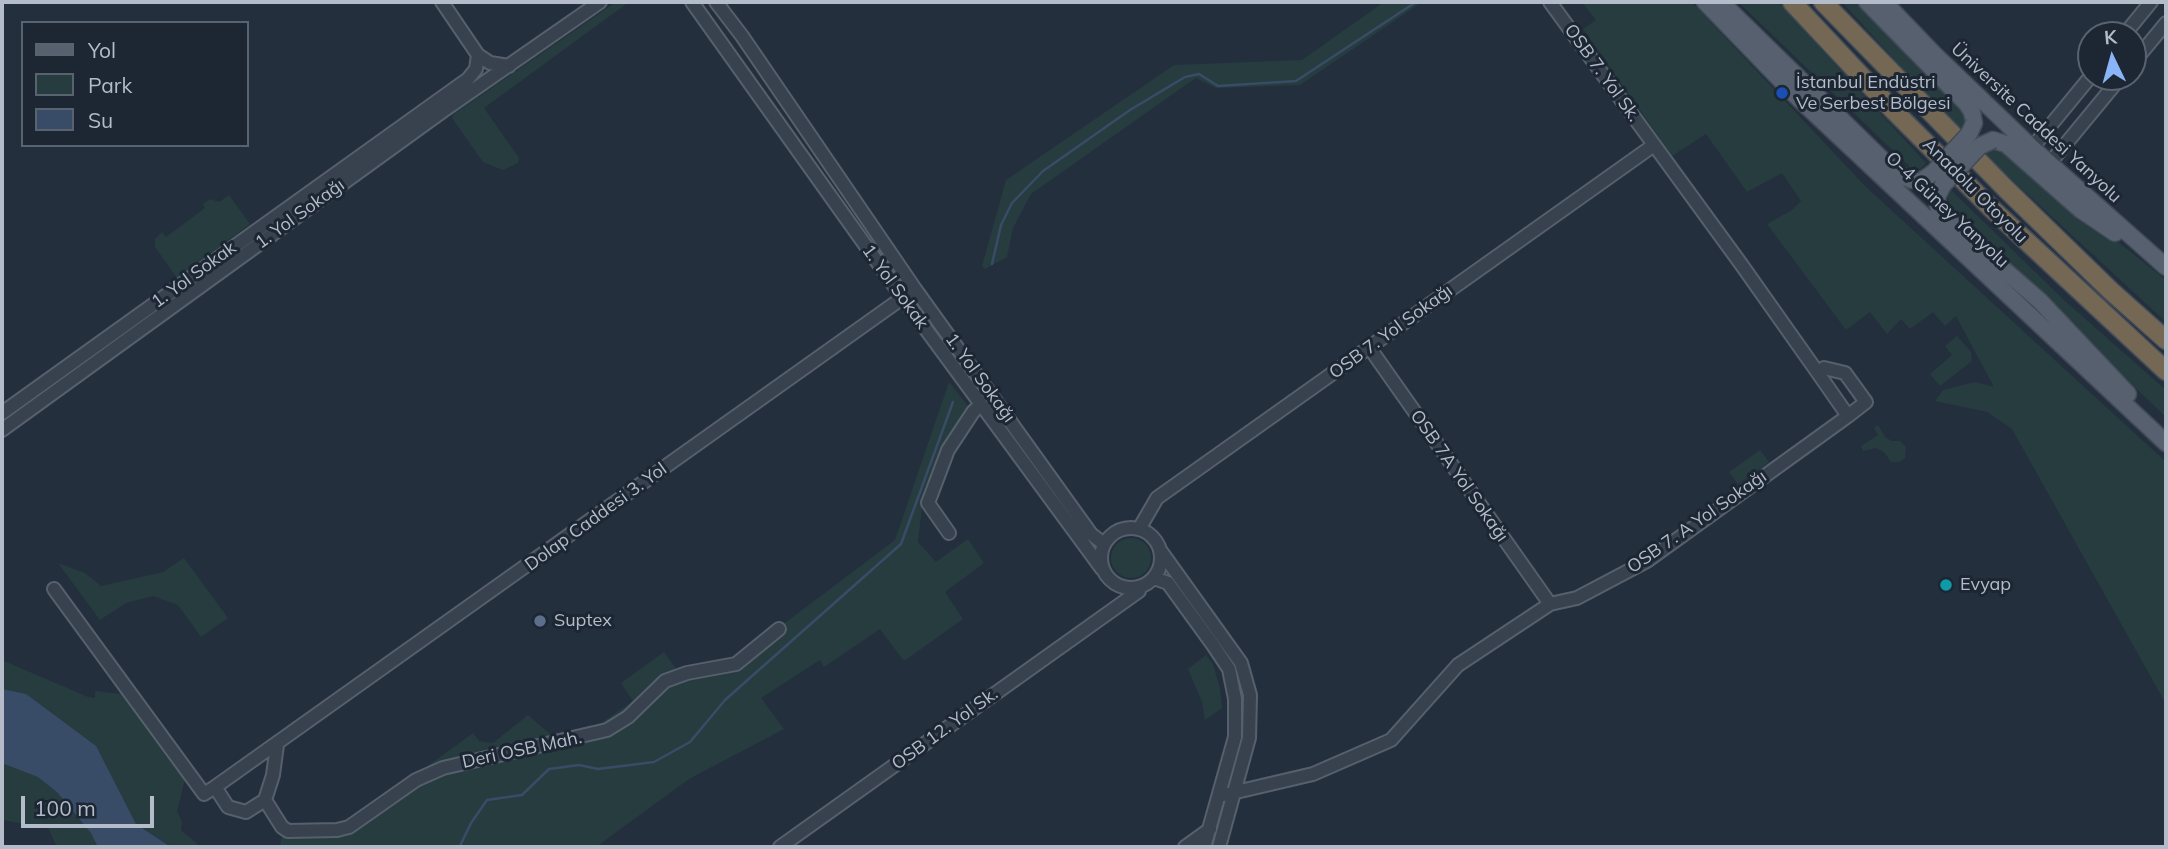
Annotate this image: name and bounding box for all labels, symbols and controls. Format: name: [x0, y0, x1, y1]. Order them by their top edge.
street label: OSB 7. Yol Sk.: [1559, 20, 1645, 126]
legend: [21, 21, 248, 147]
north arrow: [2077, 21, 2147, 91]
text: K: [2103, 25, 2118, 50]
text: Yol: [88, 37, 116, 63]
street label: Üniversite Caddesi Yanyolu: [1946, 38, 2126, 208]
text: Park: [88, 72, 132, 98]
place label: İstanbul Endüstri Ve Serbest Bölgesi: [1796, 72, 1951, 114]
marker: İstanbul Endüstri Ve Serbest Bölgesi: [1774, 85, 1790, 101]
text: Su: [88, 107, 113, 133]
street label: Anadolu Otoyolu: [1918, 134, 2032, 248]
street label: O-4 Güney Yanyolu: [1881, 147, 2013, 273]
street label: 1. Yol Sokağı: [251, 174, 349, 254]
street label: 1. Yol Sokak: [148, 237, 240, 313]
street label: 1. Yol Sokak: [857, 241, 933, 333]
street label: OSB 7. Yol Sokağı: [1325, 280, 1457, 384]
street label: 1. Yol Sokağı: [940, 329, 1020, 427]
street label: OSB 7A Yol Sokağı: [1405, 406, 1513, 546]
street label: Dolap Caddesi 3. Yol: [521, 458, 671, 576]
street label: OSB 7. A Yol Sokağı: [1623, 466, 1771, 578]
place label: Evyap: [1960, 574, 2011, 596]
marker: Evyap: [1938, 577, 1954, 593]
place label: Suptex: [554, 610, 612, 632]
marker: Suptex: [532, 613, 548, 629]
street label: OSB 12. Yol Sk.: [888, 683, 1002, 775]
street label: Deri OSB Mah.: [460, 727, 584, 773]
scale bar: [24, 782, 158, 826]
text: 100 m: [34, 795, 96, 821]

